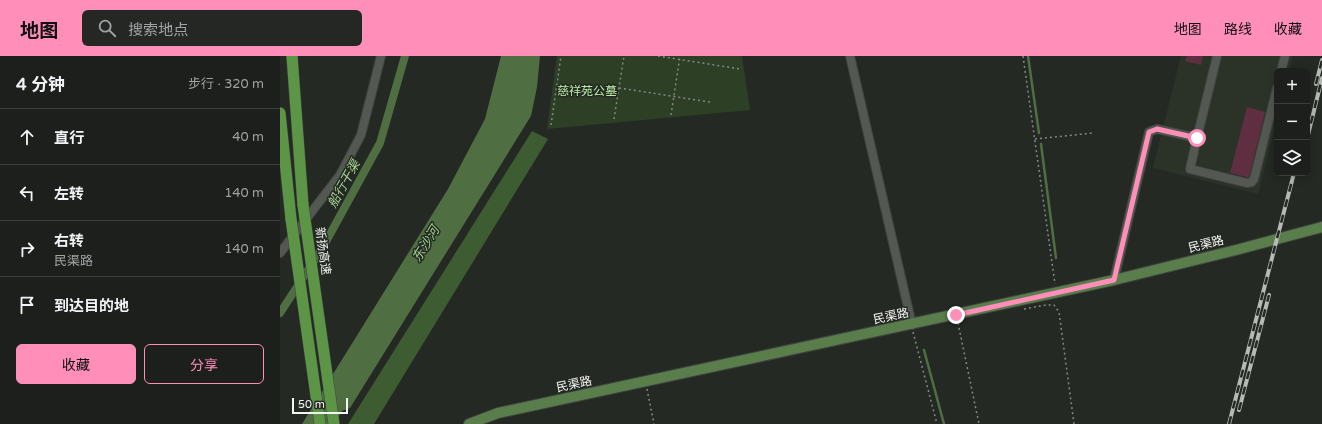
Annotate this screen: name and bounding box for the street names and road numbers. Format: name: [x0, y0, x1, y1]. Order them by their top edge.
street label: 新扬高速: [313, 226, 333, 276]
street label: 民渠路: [1187, 233, 1225, 255]
street label: 民渠路: [872, 305, 910, 327]
street label: 民渠路: [555, 373, 593, 395]

